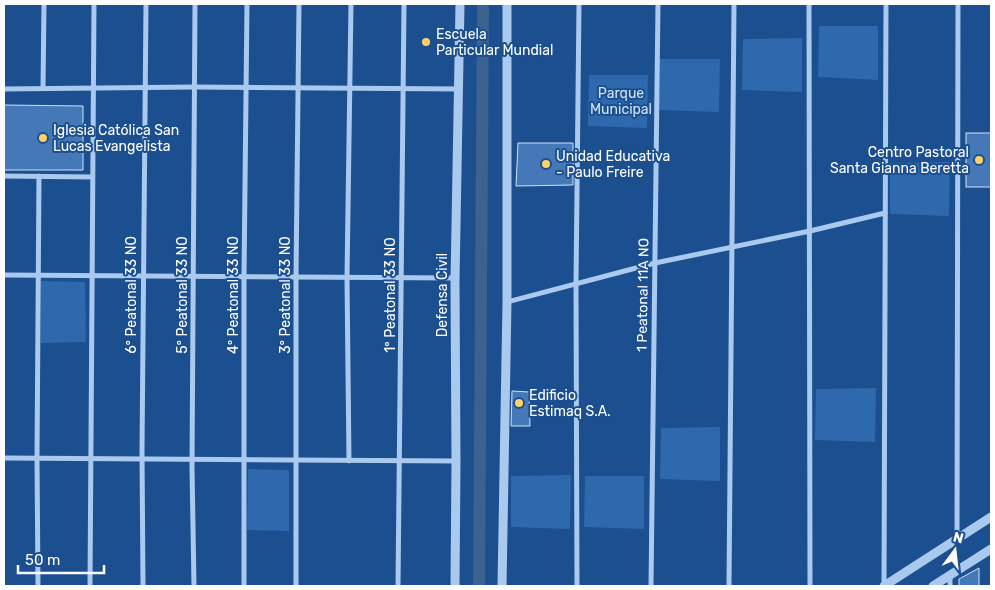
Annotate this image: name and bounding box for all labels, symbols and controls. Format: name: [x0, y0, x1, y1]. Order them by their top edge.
place label: Escuela Particular Mundial: [436, 26, 553, 59]
marker: Escuela Particular Mundial: [420, 36, 432, 48]
park label: Parque Municipal: [590, 85, 652, 118]
place label: Iglesia Católica San Lucas Evangelista: [53, 122, 179, 155]
marker: Iglesia Católica San Lucas Evangelista: [37, 132, 49, 144]
place label: Centro Pastoral Santa Gianna Beretta: [830, 144, 969, 177]
place label: Unidad Educativa - Paulo Freire: [556, 148, 670, 181]
marker: Centro Pastoral Santa Gianna Beretta: [973, 154, 985, 166]
marker: Unidad Educativa - Paulo Freire: [540, 158, 552, 170]
street label: 6° Peatonal 33 NO: [123, 236, 140, 354]
street label: 5° Peatonal 33 NO: [174, 236, 191, 354]
street label: 4° Peatonal 33 NO: [225, 236, 242, 354]
street label: 3° Peatonal 33 NO: [277, 236, 294, 354]
street label: 1° Peatonal 33 NO: [382, 237, 399, 353]
street label: 1 Peatonal 11A NO: [634, 238, 652, 352]
street label: Defensa Civil: [434, 253, 451, 337]
place label: Edificio Estimaq S.A.: [529, 387, 611, 420]
marker: Edificio Estimaq S.A.: [513, 397, 525, 409]
north arrow: [930, 525, 980, 575]
text: N: [951, 528, 965, 547]
scale bar: [18, 542, 104, 574]
text: 50 m: [25, 551, 60, 569]

